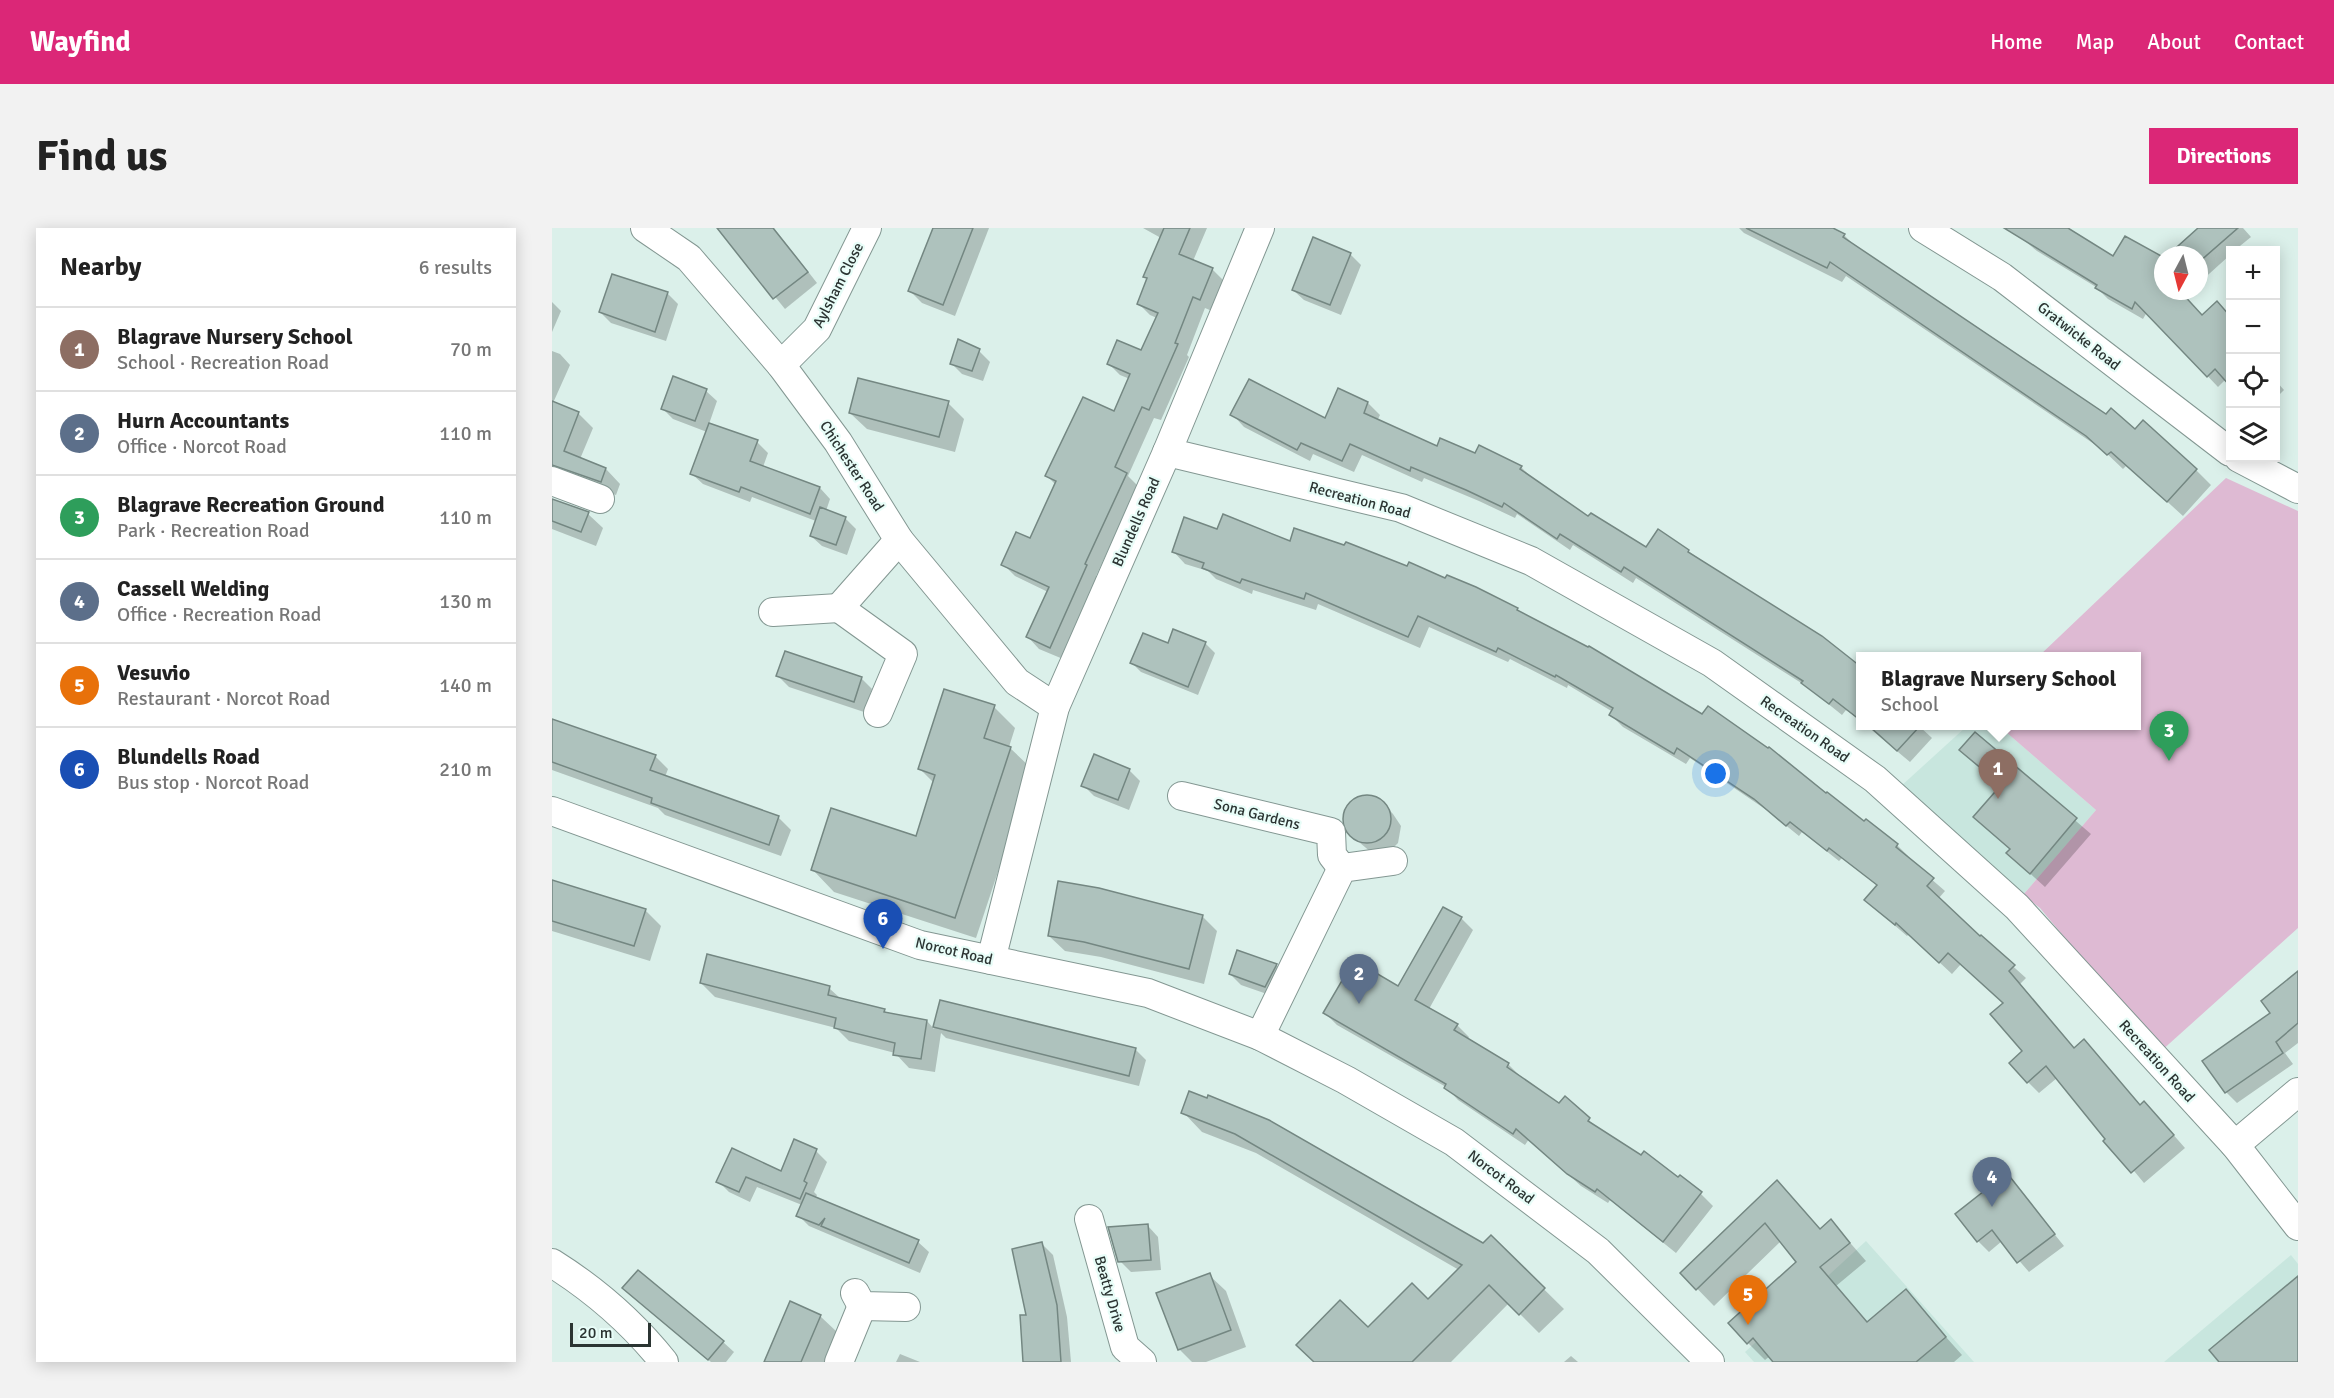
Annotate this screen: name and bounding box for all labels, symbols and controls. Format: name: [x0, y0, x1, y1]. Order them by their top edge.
text: Wayfind: [30, 25, 131, 59]
text: Home: [1990, 29, 2043, 55]
text: Map: [2076, 29, 2114, 55]
text: About: [2147, 29, 2201, 55]
text: Contact: [2234, 29, 2304, 55]
button: Directions: [2149, 128, 2298, 184]
text: Find us: [36, 131, 167, 182]
street label: Aylsham Close: [809, 239, 867, 331]
north arrow: [2154, 246, 2208, 300]
map controls: [2226, 246, 2280, 462]
button: +: [2226, 246, 2280, 300]
text: Nearby: [60, 251, 141, 283]
text: 6 results: [419, 255, 492, 280]
street label: Gratwicke Road: [2034, 298, 2124, 374]
button: −: [2226, 300, 2280, 354]
text: Blagrave Nursery School: [117, 323, 353, 350]
text: 1: [74, 337, 85, 362]
text: 70 m: [450, 337, 492, 362]
text: School · Recreation Road: [117, 350, 329, 375]
button: locate: [2226, 354, 2280, 408]
text: Hurn Accountants: [117, 407, 289, 434]
button: layers: [2226, 408, 2280, 462]
street label: Chichester Road: [816, 417, 888, 515]
text: 2: [74, 421, 85, 446]
text: 110 m: [439, 421, 492, 446]
text: Office · Norcot Road: [117, 434, 287, 459]
street label: Blundells Road: [1108, 475, 1164, 569]
street label: Recreation Road: [1307, 478, 1413, 522]
text: Blagrave Recreation Ground: [117, 491, 385, 518]
text: 3: [74, 505, 85, 530]
text: 110 m: [439, 505, 492, 530]
text: Park · Recreation Road: [117, 518, 310, 543]
text: Cassell Welding: [117, 575, 269, 602]
text: 4: [74, 589, 85, 614]
text: 130 m: [439, 589, 492, 614]
text: Office · Recreation Road: [117, 602, 321, 627]
popup: [1856, 652, 2141, 730]
text: Vesuvio: [117, 659, 190, 686]
text: Blagrave Nursery School: [1881, 665, 2116, 692]
text: 5: [74, 673, 85, 698]
text: 140 m: [439, 673, 492, 698]
text: Restaurant · Norcot Road: [117, 686, 330, 711]
street label: Recreation Road: [1757, 692, 1853, 766]
text: School: [1881, 692, 1939, 717]
pin: 3: [2150, 712, 2188, 761]
text: Blundells Road: [117, 743, 260, 770]
pin: 1: [1978, 750, 2018, 799]
text: 6: [74, 757, 85, 782]
text: 210 m: [439, 757, 492, 782]
your location: [1701, 759, 1730, 788]
text: Bus stop · Norcot Road: [117, 770, 309, 795]
street label: Sona Gardens: [1212, 795, 1302, 833]
pin: 6: [864, 900, 902, 949]
street label: Norcot Road: [914, 933, 994, 969]
pin: 2: [1340, 954, 1378, 1004]
street label: Recreation Road: [2115, 1016, 2199, 1106]
street label: Norcot Road: [1464, 1146, 1538, 1208]
pin: 4: [1972, 1158, 2012, 1207]
street label: Beatty Drive: [1091, 1254, 1129, 1334]
pin: 5: [1728, 1276, 1768, 1325]
scale bar: [570, 1320, 651, 1348]
text: 20 m: [579, 1323, 613, 1343]

